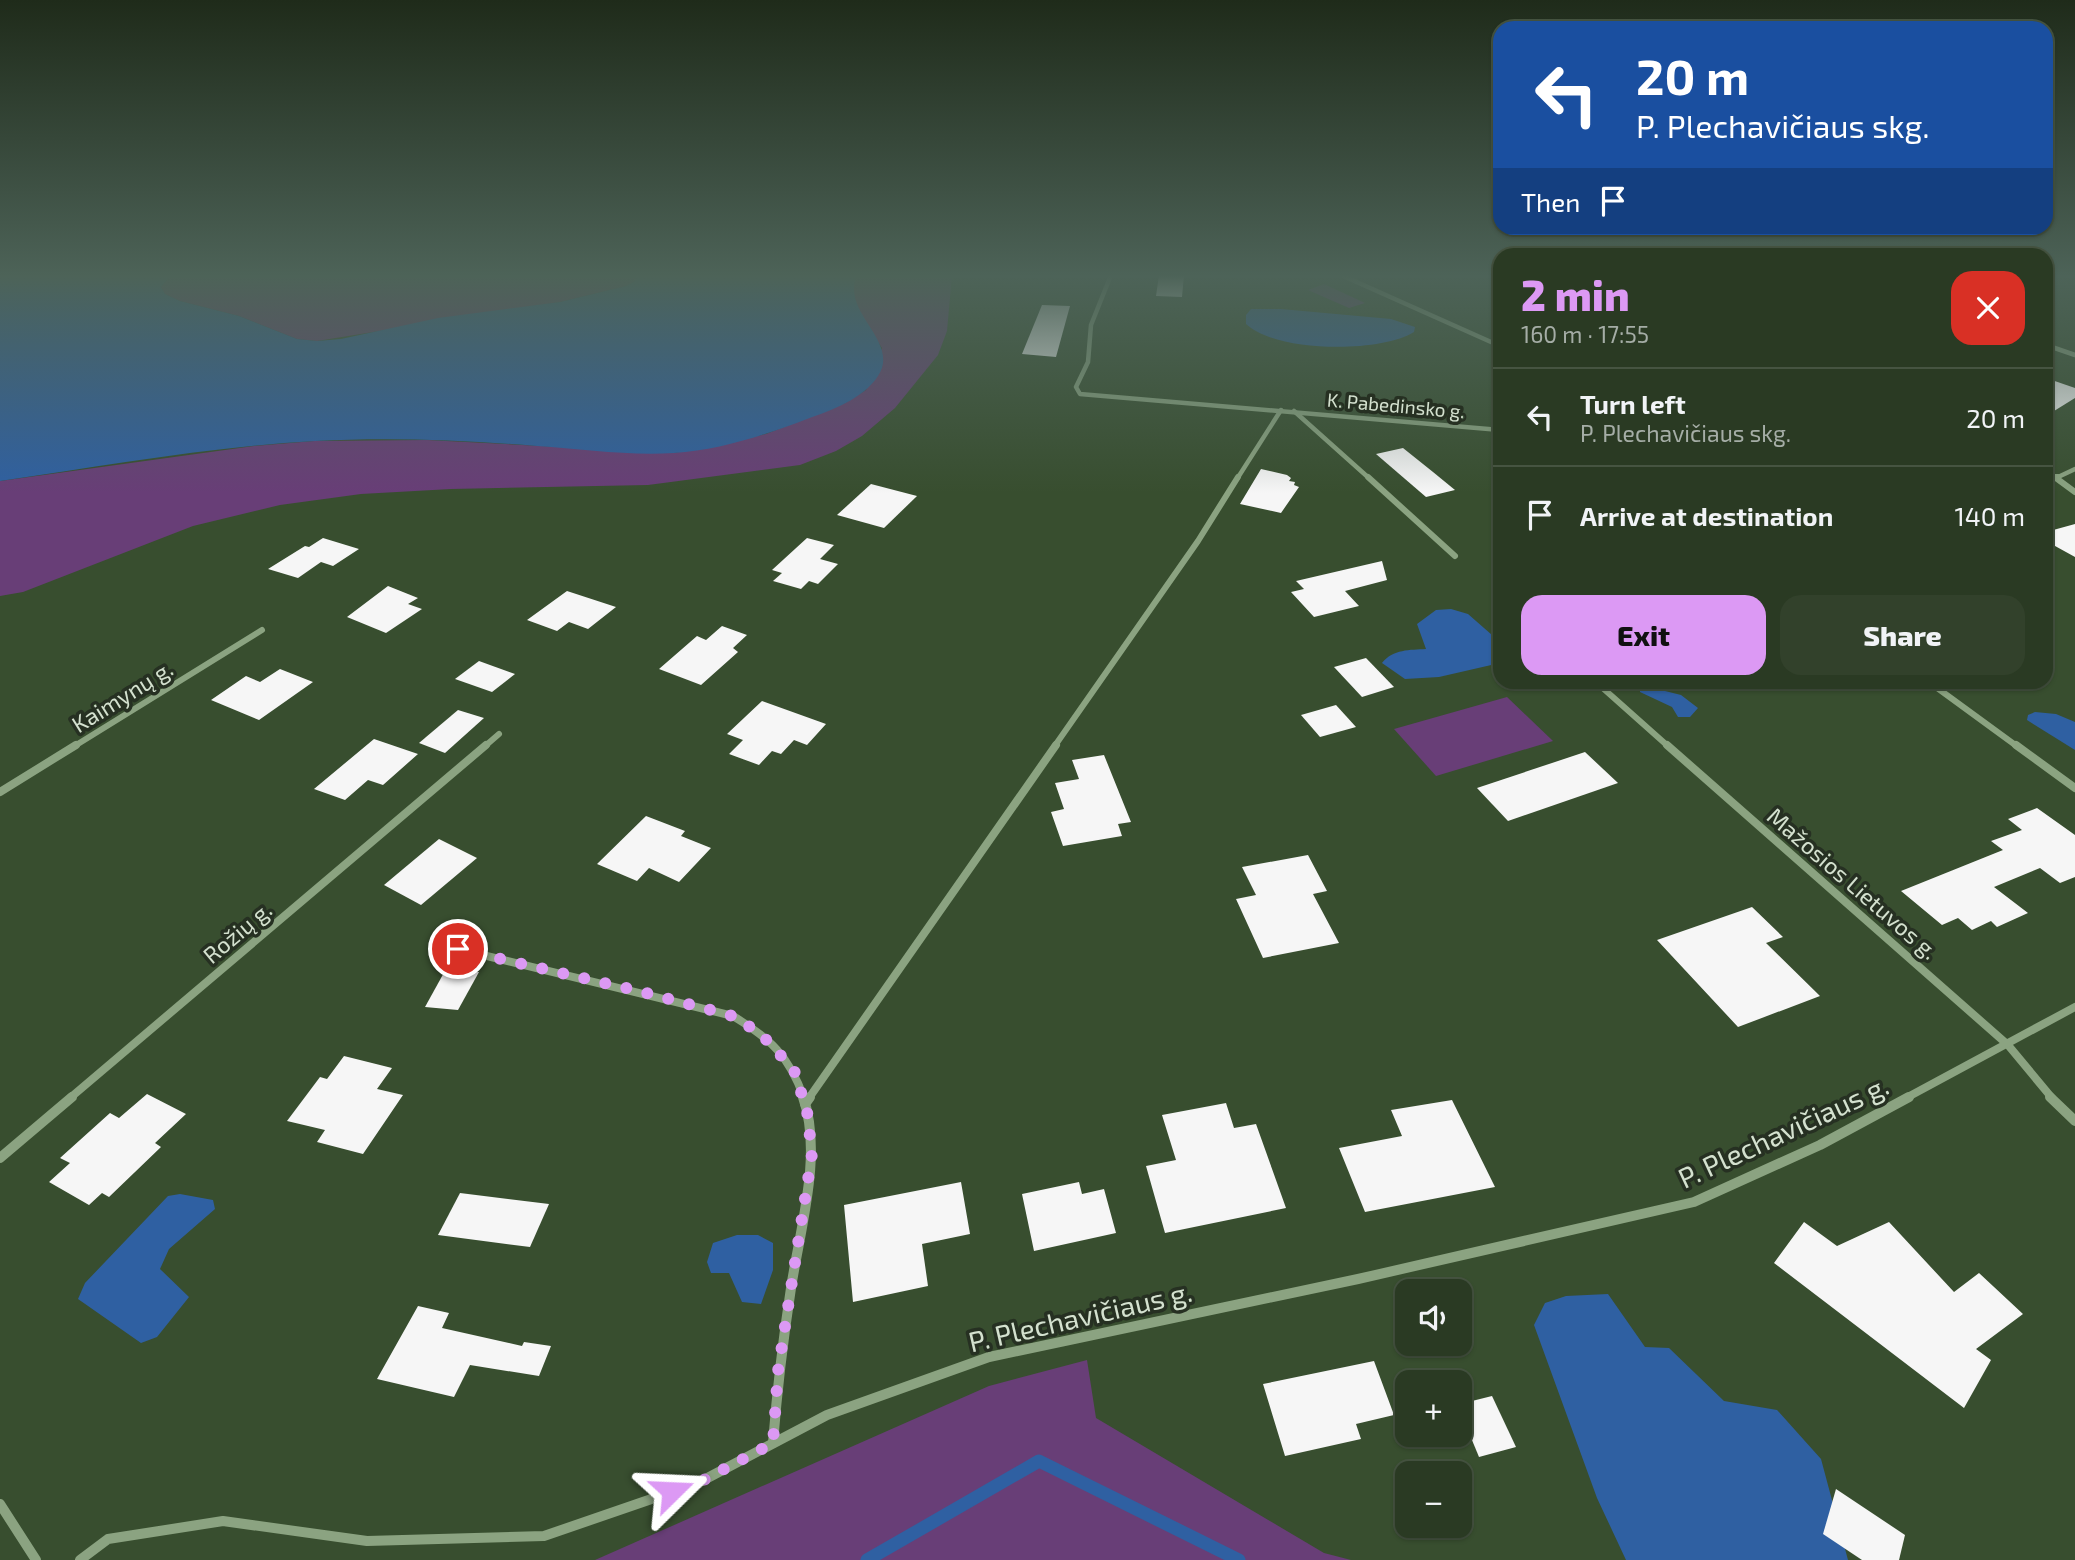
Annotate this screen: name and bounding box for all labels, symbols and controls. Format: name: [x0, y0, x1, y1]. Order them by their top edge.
text: 20 m: [1636, 46, 1749, 105]
icon: left: [1521, 49, 1612, 140]
text: P. Plechavičiaus skg.: [1636, 106, 1930, 144]
icon: arrive: [1594, 182, 1632, 220]
text: Then: [1521, 186, 1580, 217]
text: 2 min: [1521, 269, 1630, 319]
button: close: [1951, 271, 2025, 345]
text: 160 m · 17:55: [1521, 320, 1649, 348]
street label: K. Pabedinsko g.: [1326, 388, 1466, 422]
text: Turn left: [1580, 388, 1686, 419]
icon: left: [1521, 398, 1559, 436]
text: 20 m: [1966, 402, 2025, 433]
text: P. Plechavičiaus skg.: [1580, 419, 1791, 447]
icon: arrive: [1521, 496, 1559, 534]
text: Arrive at destination: [1580, 500, 1833, 531]
text: 140 m: [1954, 500, 2025, 531]
button: Exit: [1521, 595, 1766, 675]
button: Share: [1780, 595, 2025, 675]
street label: Kaimynų g.: [66, 654, 178, 738]
street label: Mažosios Lietuvos g.: [1762, 801, 1944, 965]
street label: Rožių g.: [197, 895, 277, 969]
pin: [428, 919, 488, 979]
icon: arrive: [439, 930, 477, 968]
street label: P. Plechavičiaus g.: [1672, 1067, 1894, 1195]
street label: P. Plechavičiaus g.: [965, 1274, 1195, 1358]
map controls: [1395, 1279, 1472, 1538]
button: sound: [1395, 1279, 1472, 1356]
button: +: [1395, 1370, 1472, 1447]
position arrow: [635, 1454, 709, 1528]
button: −: [1395, 1461, 1472, 1538]

